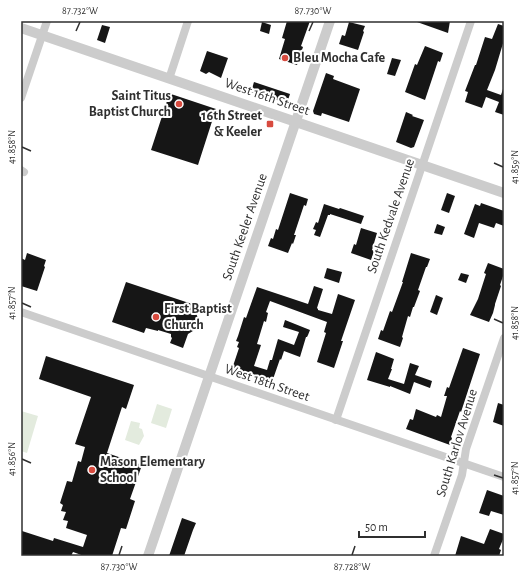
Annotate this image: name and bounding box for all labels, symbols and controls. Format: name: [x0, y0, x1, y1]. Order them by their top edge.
text: 87.732°W: [62, 6, 98, 16]
text: 87.730°W: [295, 6, 331, 16]
place label: Bleu Mocha Cafe: [293, 51, 386, 65]
marker: Bleu Mocha Cafe: [280, 53, 290, 63]
street label: West 16th Street: [223, 76, 312, 118]
place label: Saint Titus Baptist Church: [89, 89, 171, 119]
marker: Saint Titus Baptist Church: [174, 99, 184, 109]
place label: 16th Street & Keeler: [201, 109, 262, 139]
marker: 16th Street & Keeler: [265, 119, 275, 129]
text: 41.858°N: [7, 130, 17, 164]
text: 41.859°N: [510, 150, 520, 184]
street label: South Kedvale Avenue: [365, 157, 417, 275]
street label: South Keeler Avenue: [220, 172, 270, 282]
text: 41.857°N: [7, 286, 17, 320]
place label: First Baptist Church: [164, 302, 232, 332]
text: 41.858°N: [510, 306, 520, 340]
marker: First Baptist Church: [151, 312, 161, 322]
street label: West 18th Street: [223, 362, 312, 404]
street label: South Karlov Avenue: [434, 387, 480, 499]
text: 41.856°N: [7, 442, 17, 476]
place label: Mason Elementary School: [100, 455, 206, 485]
text: 41.857°N: [510, 461, 520, 495]
marker: Mason Elementary School: [87, 465, 97, 475]
scale bar: [359, 513, 425, 539]
text: 50 m: [365, 521, 388, 533]
text: 87.730°W: [101, 562, 137, 572]
text: 87.728°W: [334, 562, 370, 572]

